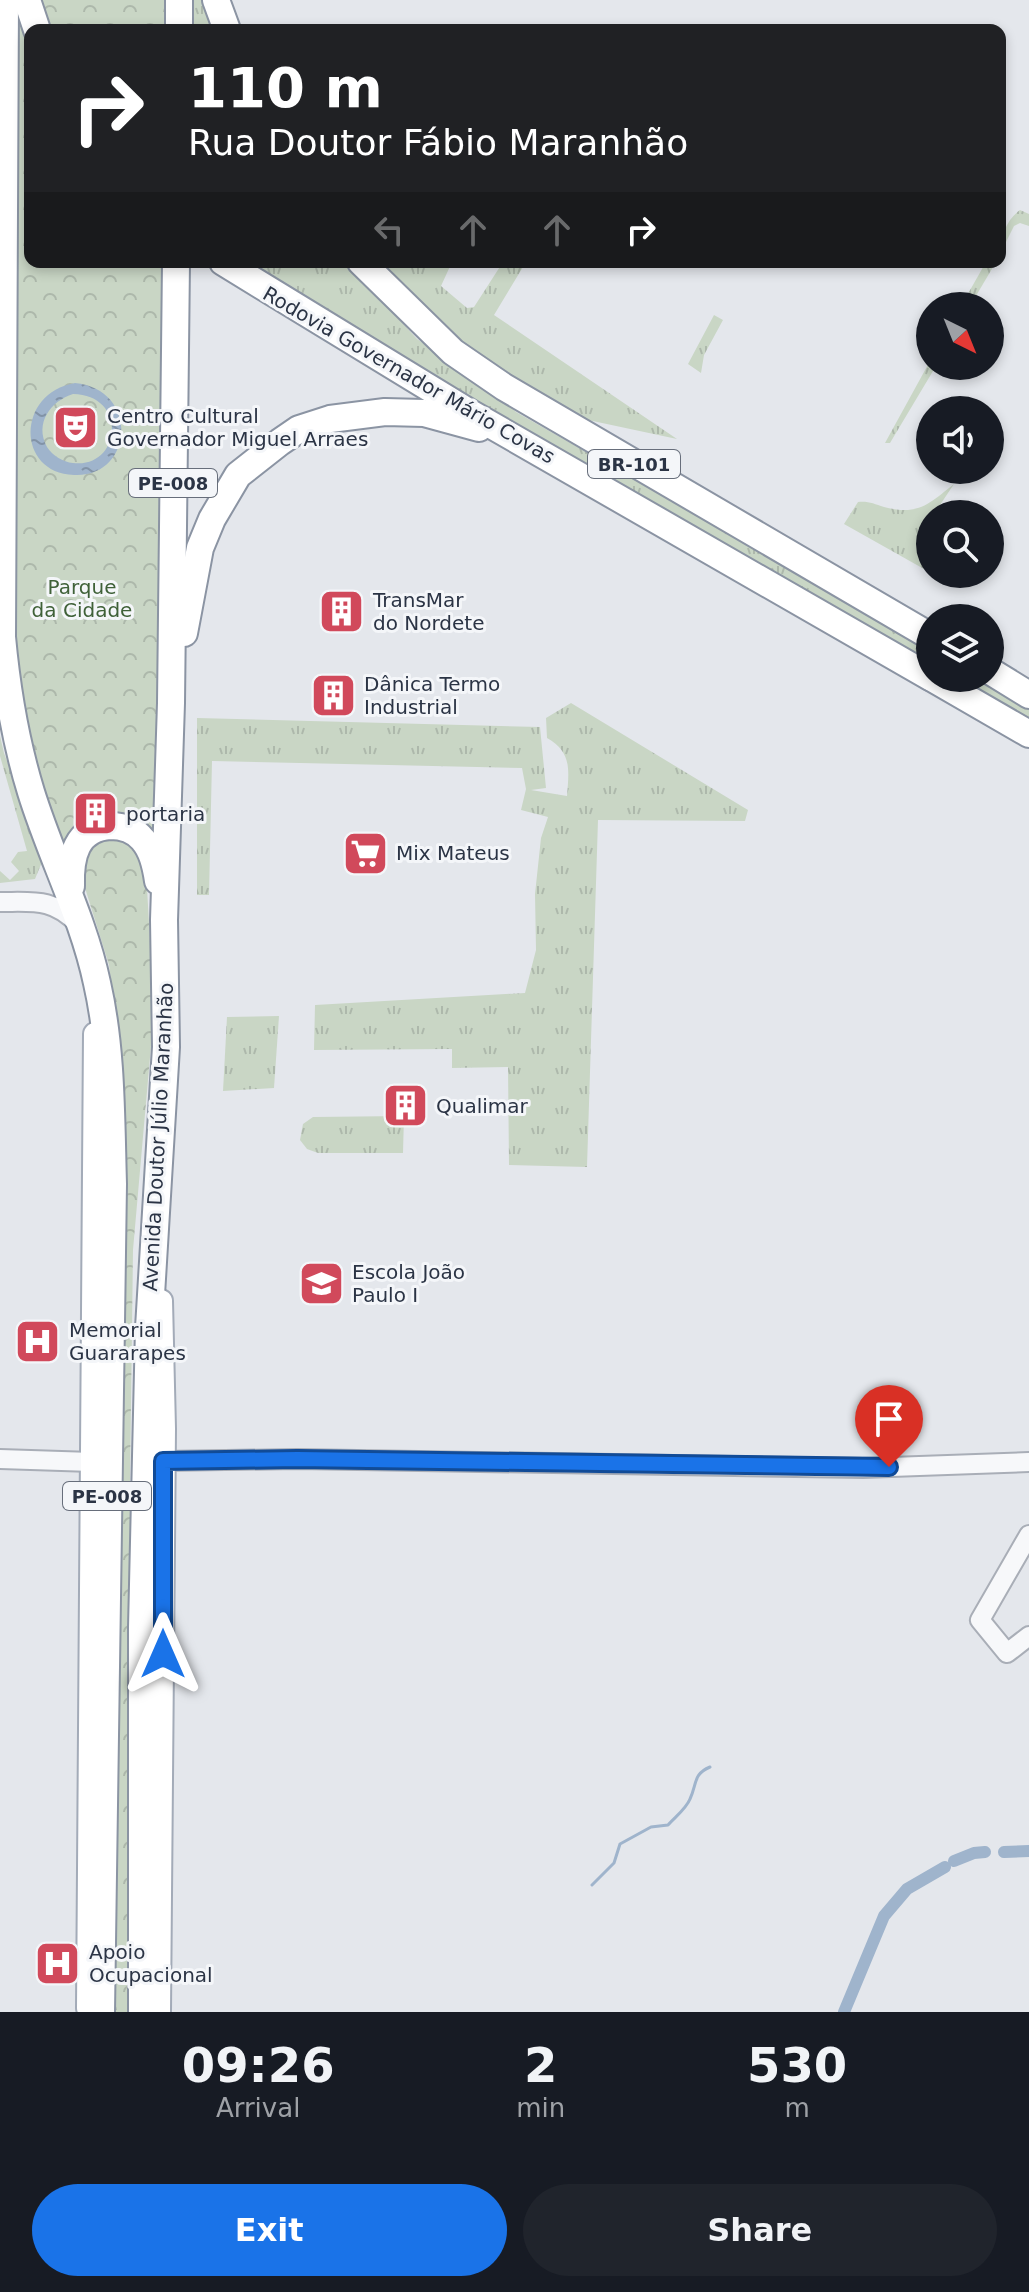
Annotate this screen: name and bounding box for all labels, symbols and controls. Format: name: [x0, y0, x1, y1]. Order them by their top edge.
text: 110 m: [188, 55, 383, 120]
icon: right: [56, 56, 160, 160]
text: Rua Doutor Fábio Maranhão: [188, 122, 688, 163]
icon: left: [367, 208, 411, 252]
icon: ahead: [451, 208, 495, 252]
icon: ahead: [535, 208, 579, 252]
icon: right: [619, 208, 663, 252]
street label: Rodovia Governador Mário Covas: [259, 281, 559, 469]
north arrow: [916, 292, 1004, 380]
map controls: [916, 292, 1004, 692]
button: sound: [916, 396, 1004, 484]
theatre icon: Centro Cultural Governador Miguel Arraes: [52, 403, 100, 451]
place label: Centro Cultural Governador Miguel Arraes: [107, 404, 368, 451]
road number: BR-101: [588, 450, 680, 478]
road number: PE-008: [129, 469, 217, 497]
button: search: [916, 500, 1004, 588]
park label: Parque da Cidade: [32, 575, 132, 622]
building icon: TransMar do Nordete: [318, 588, 366, 636]
place label: TransMar do Nordete: [372, 588, 485, 635]
button: layers: [916, 604, 1004, 692]
building icon: Dânica Termo Industrial: [309, 671, 357, 719]
place label: Dânica Termo Industrial: [364, 672, 500, 719]
building icon: portaria: [71, 790, 119, 838]
place label: portaria: [126, 802, 205, 826]
supermarket icon: Mix Mateus: [341, 829, 389, 877]
place label: Mix Mateus: [396, 841, 510, 865]
street label: Avenida Doutor Júlio Maranhão: [138, 982, 178, 1292]
building icon: Qualimar: [381, 1082, 429, 1130]
place label: Qualimar: [436, 1094, 529, 1118]
school or university icon: Escola João Paulo I: [297, 1260, 345, 1308]
place label: Escola João Paulo I: [352, 1260, 465, 1307]
hospital icon: Memorial Guararapes: [14, 1317, 62, 1365]
place label: Memorial Guararapes: [69, 1318, 186, 1365]
pin: [855, 1385, 923, 1467]
icon: arrive: [867, 1397, 911, 1441]
road number: PE-008: [63, 1482, 151, 1510]
position arrow: [121, 1612, 205, 1696]
hospital icon: Apoio Ocupacional: [34, 1940, 82, 1988]
place label: Apoio Ocupacional: [89, 1940, 213, 1987]
text: 09:26: [182, 2037, 335, 2093]
text: 2: [524, 2037, 557, 2093]
text: 530: [747, 2037, 847, 2093]
text: Arrival: [216, 2093, 300, 2123]
text: min: [516, 2093, 565, 2123]
text: m: [784, 2093, 810, 2123]
button: Exit: [32, 2184, 507, 2276]
button: Share: [523, 2184, 997, 2276]

